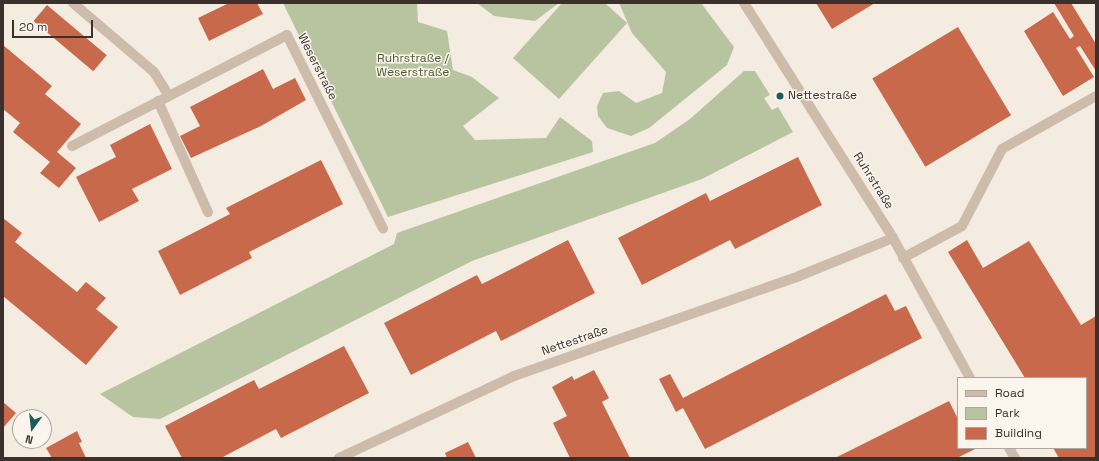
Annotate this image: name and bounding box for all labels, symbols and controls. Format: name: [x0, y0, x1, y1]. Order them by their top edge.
scale bar: [14, 12, 95, 38]
text: 20 m: [19, 19, 47, 35]
street label: Weserstraße: [294, 31, 340, 103]
park label: Ruhrstraße / Weserstraße: [377, 52, 449, 80]
place label: Nettestraße: [788, 89, 857, 103]
marker: Nettestraße: [775, 91, 785, 101]
street label: Ruhrstraße: [850, 150, 896, 212]
street label: Nettestraße: [540, 323, 610, 359]
legend: [957, 377, 1087, 449]
text: Road: [995, 385, 1024, 401]
text: Park: [995, 405, 1020, 421]
north arrow: [12, 409, 52, 449]
text: Building: [995, 425, 1042, 441]
text: N: [24, 432, 35, 447]

